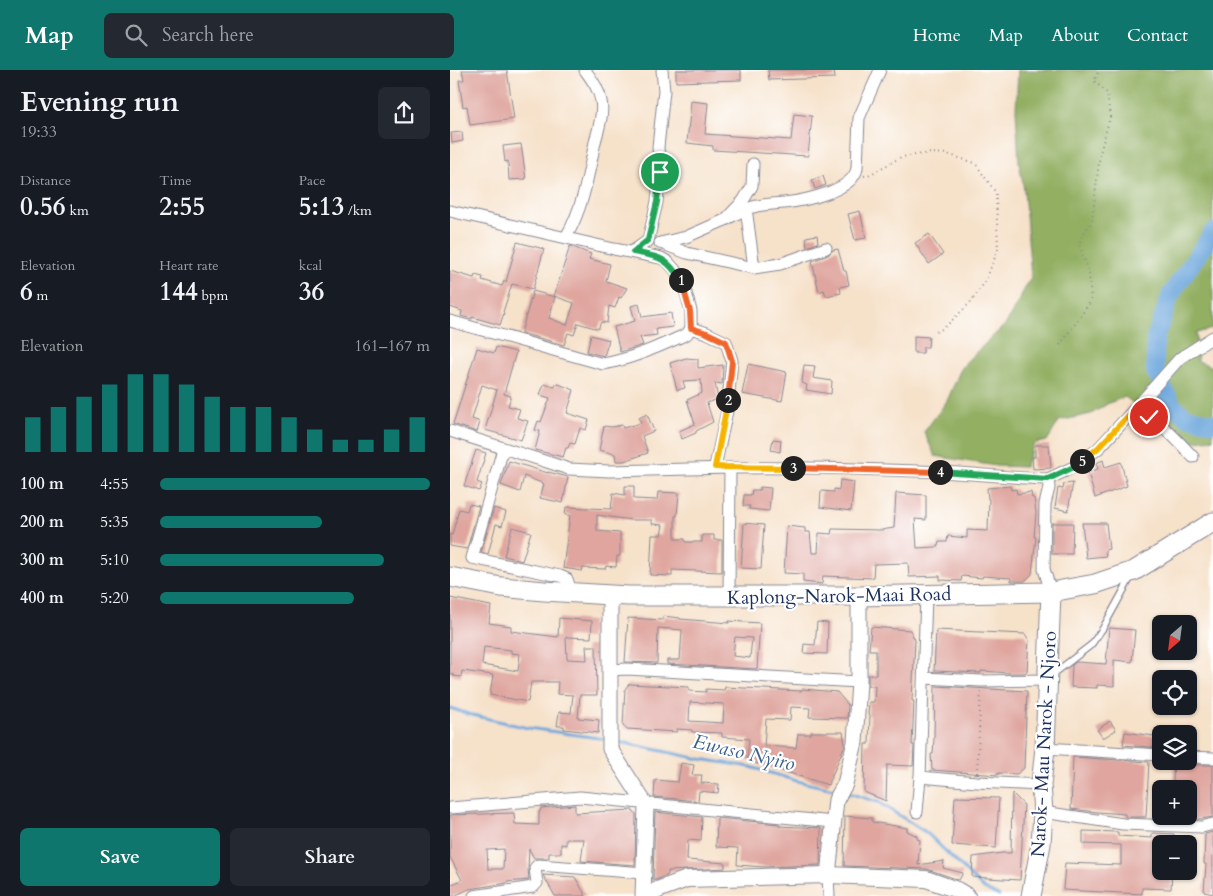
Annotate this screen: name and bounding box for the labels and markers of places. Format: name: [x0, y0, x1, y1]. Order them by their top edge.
pin: [639, 151, 681, 193]
pin: 1: [668, 268, 694, 292]
pin: 2: [716, 388, 740, 412]
pin: [1128, 396, 1170, 438]
pin: 5: [1070, 448, 1094, 474]
pin: 3: [780, 456, 806, 480]
pin: 4: [928, 460, 952, 484]

